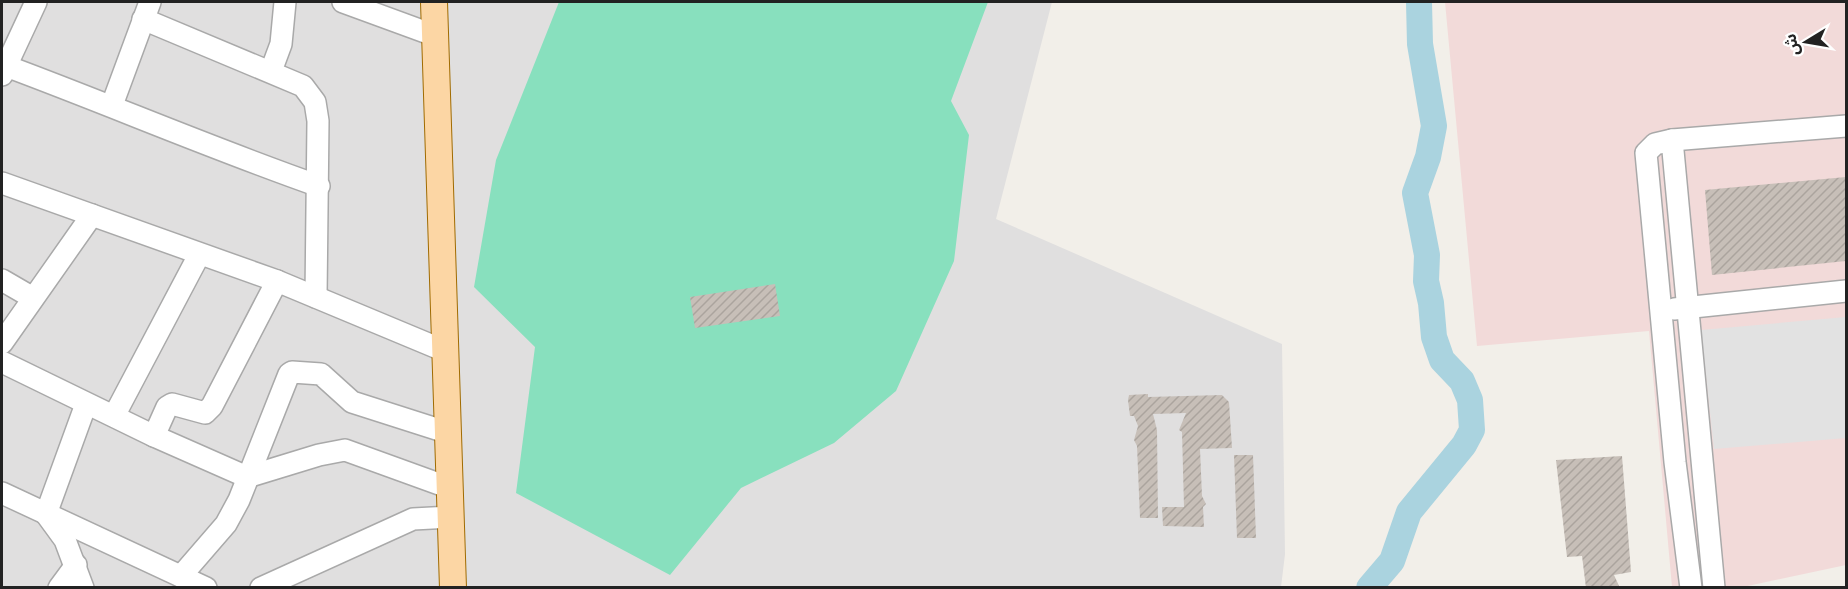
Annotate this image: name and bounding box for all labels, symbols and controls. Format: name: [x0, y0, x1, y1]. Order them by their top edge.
north arrow: [1776, 12, 1836, 72]
text: ش: [1779, 32, 1803, 58]

